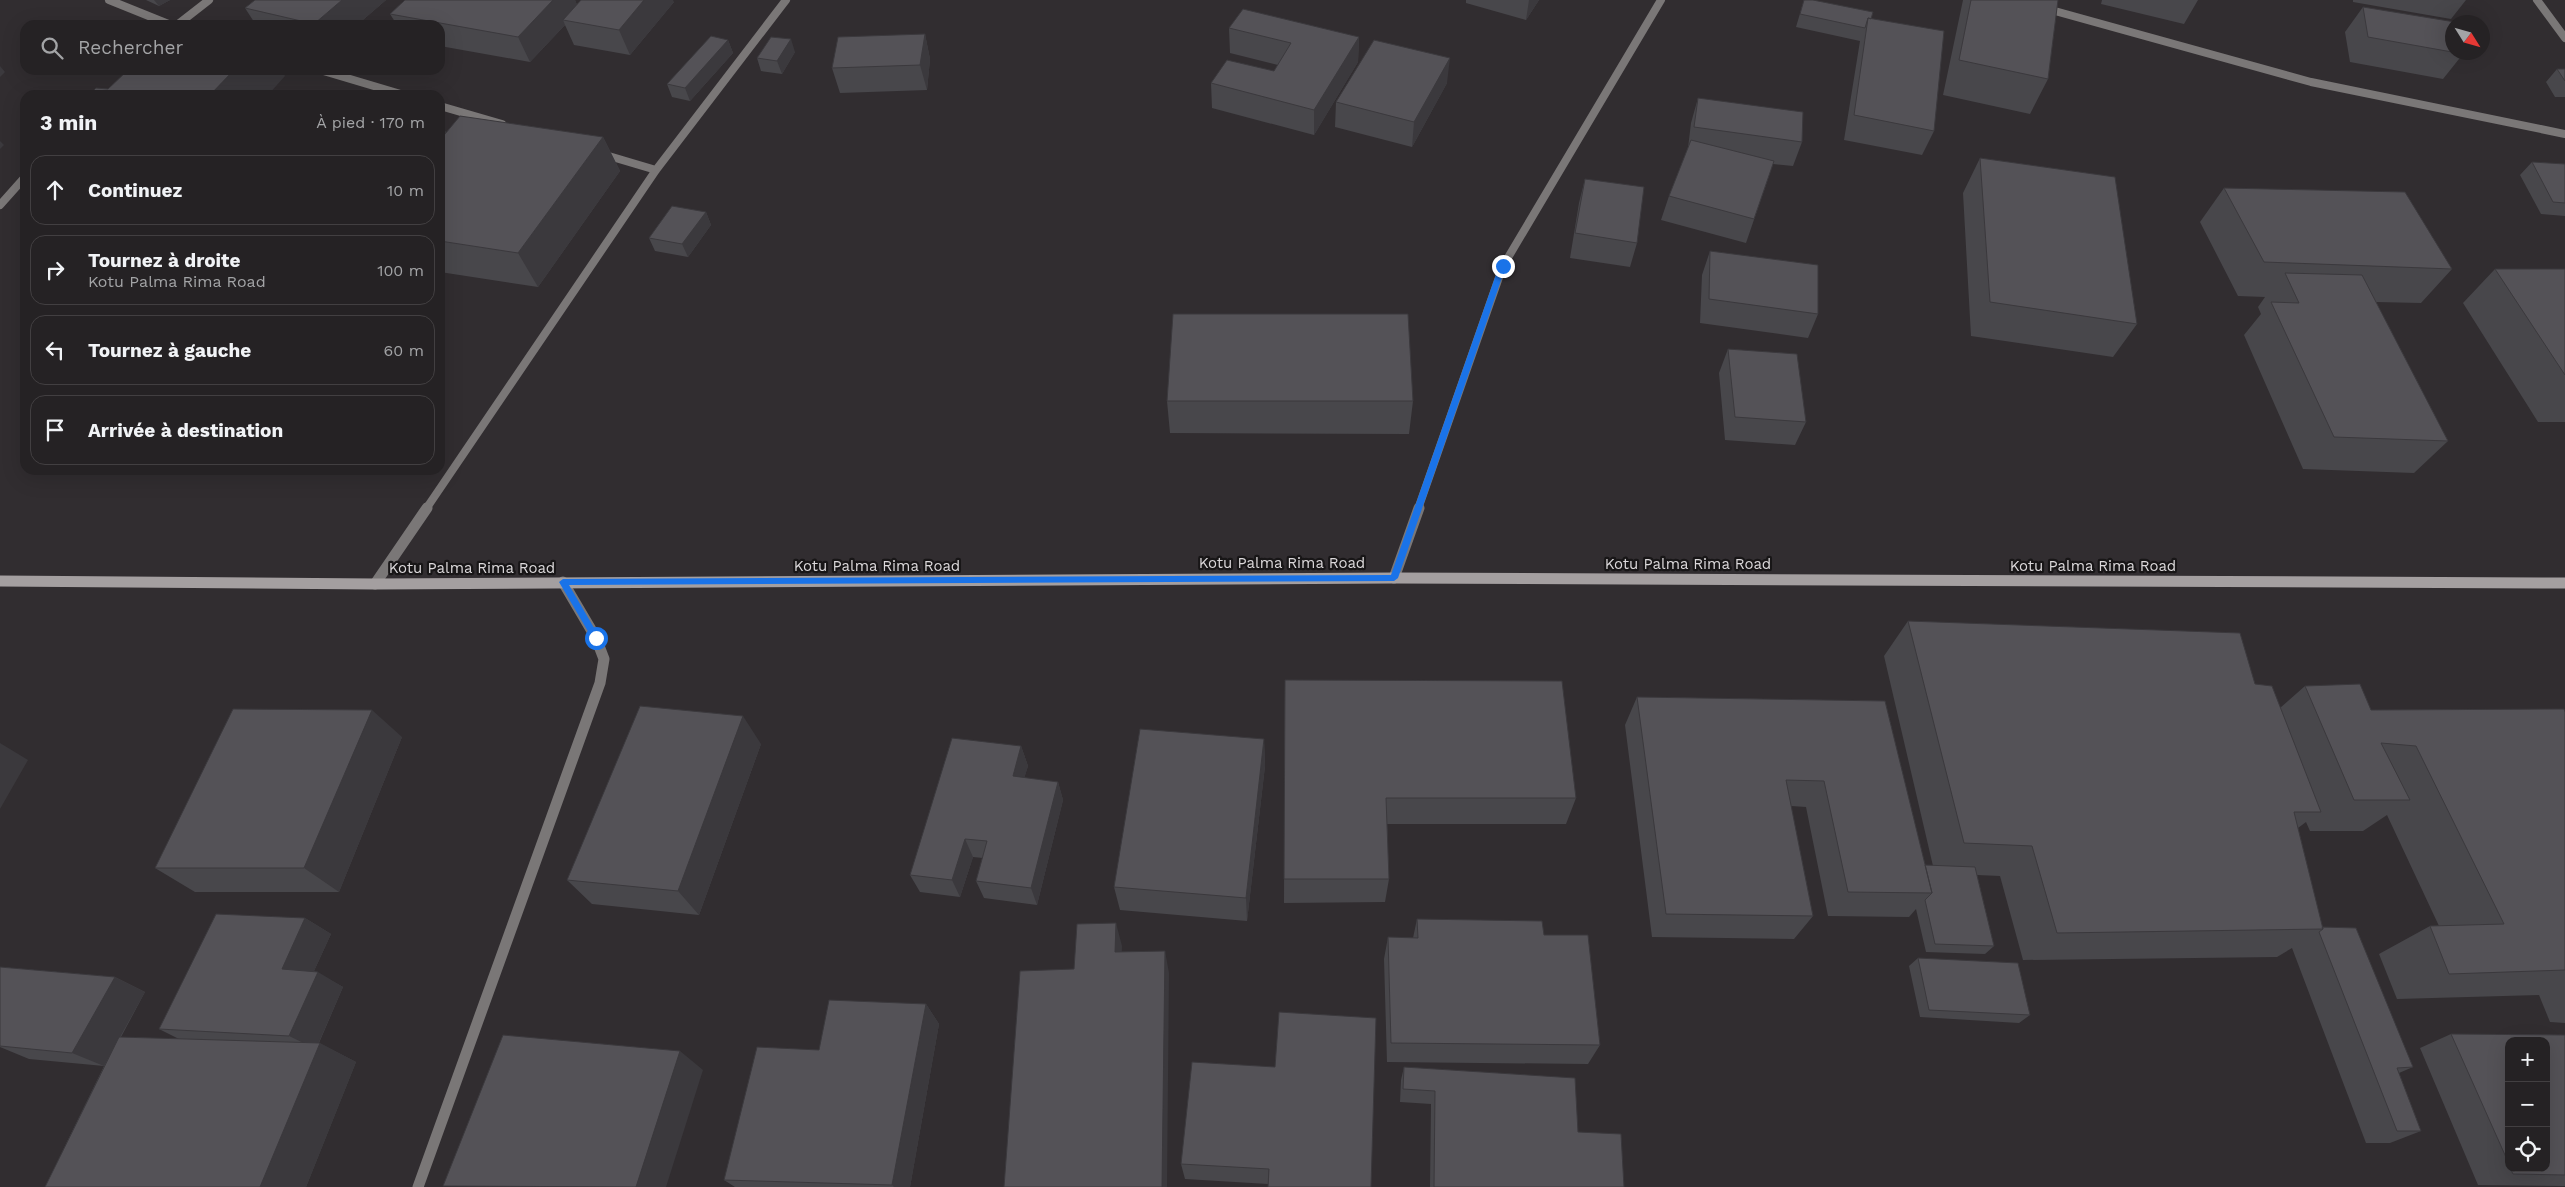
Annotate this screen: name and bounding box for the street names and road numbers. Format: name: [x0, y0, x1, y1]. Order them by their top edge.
street label: Kotu Palma Rima Road: [1199, 554, 1365, 572]
street label: Kotu Palma Rima Road: [1605, 555, 1771, 573]
street label: Kotu Palma Rima Road: [794, 557, 960, 575]
street label: Kotu Palma Rima Road: [2010, 557, 2176, 575]
street label: Kotu Palma Rima Road: [389, 559, 555, 577]

